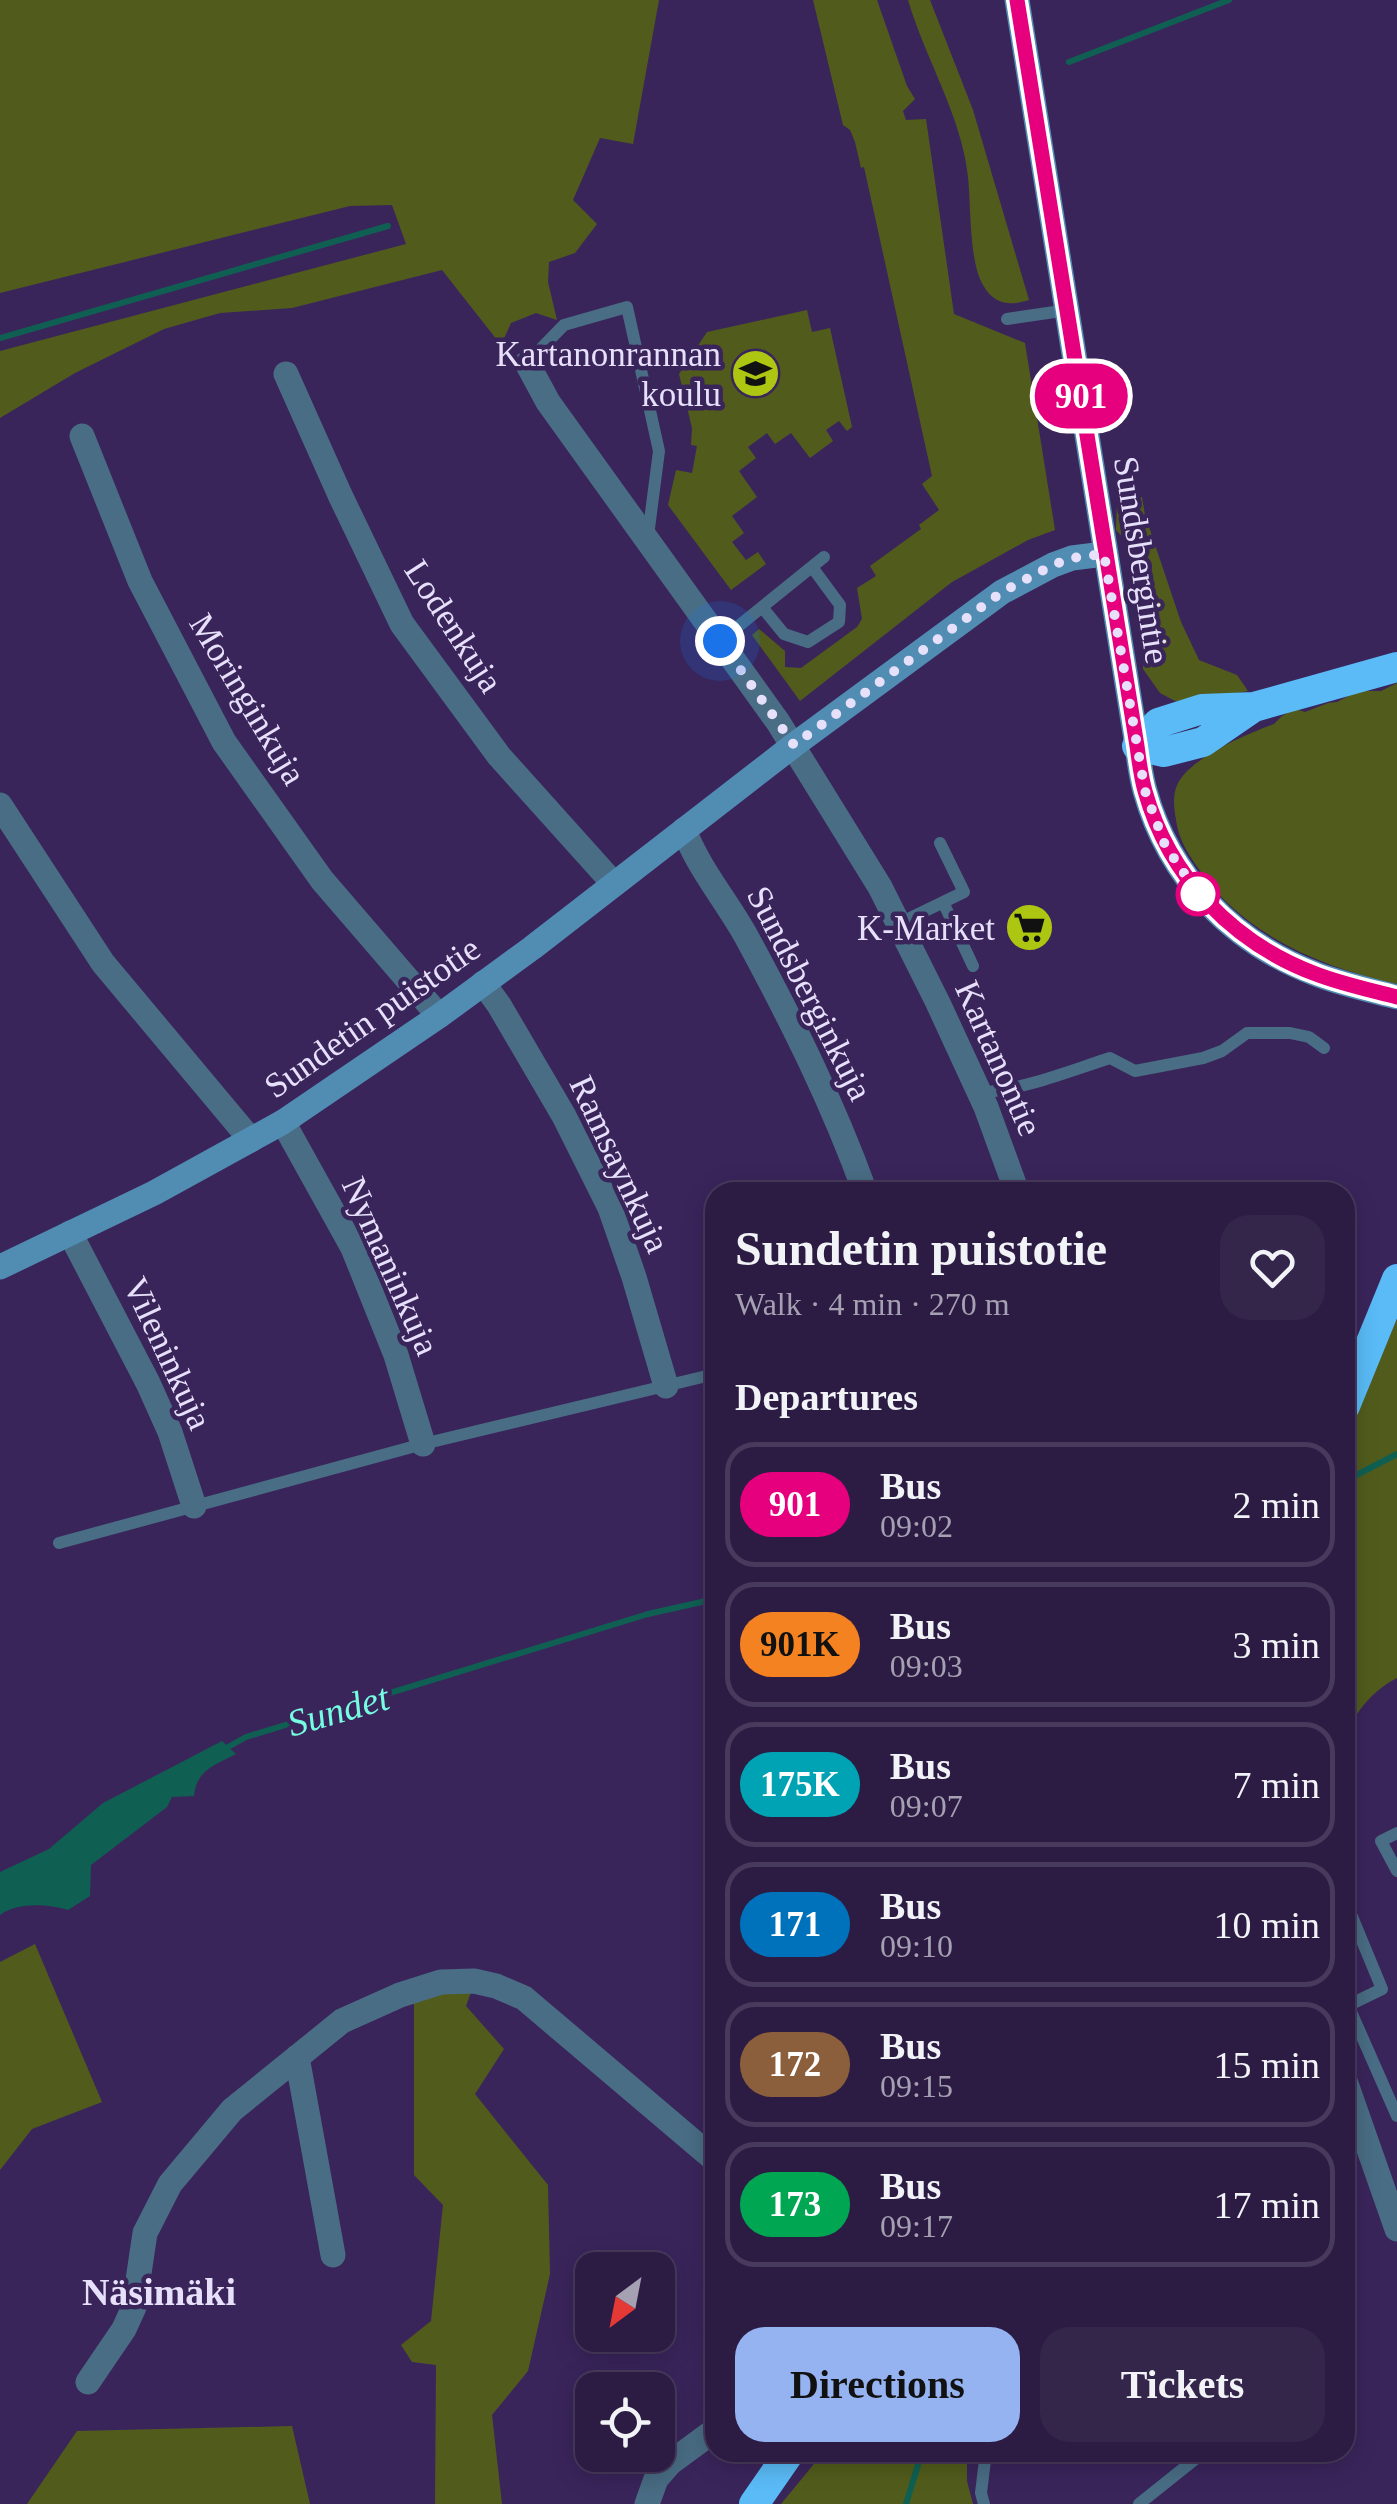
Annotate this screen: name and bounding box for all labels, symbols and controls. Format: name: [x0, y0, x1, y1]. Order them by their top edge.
place label: Kartanonrannan koulu: [496, 335, 721, 414]
school or university icon: Kartanonrannan koulu: [730, 348, 782, 400]
line badge: 901: [1024, 364, 1138, 428]
text: 901: [1055, 377, 1107, 416]
street label: Sundsbergintie: [1106, 454, 1177, 667]
street label: Lodenkuja: [396, 553, 511, 700]
street label: Moringinkuja: [181, 607, 314, 792]
your location: [695, 616, 745, 666]
unlabelled marker: [1177, 873, 1219, 915]
street label: Sundsberginkuja: [739, 880, 880, 1107]
supermarket icon: K-Market: [1004, 902, 1056, 954]
place label: K-Market: [857, 909, 995, 948]
street label: Sundetin puistotie: [257, 929, 487, 1106]
street label: Kartanontie: [947, 975, 1050, 1142]
street label: Ramsaynkuja: [562, 1070, 678, 1259]
street label: Nymaninkuja: [334, 1171, 447, 1362]
button: heart: [1220, 1215, 1325, 1320]
text: Sundetin puistotie: [735, 1222, 1107, 1275]
street label: Vileninkuja: [115, 1271, 220, 1436]
text: Walk · 4 min · 270 m: [735, 1286, 1010, 1322]
text: Departures: [735, 1376, 918, 1418]
text: Bus: [880, 1465, 941, 1507]
text: 2 min: [1232, 1484, 1320, 1526]
text: 901: [769, 1485, 821, 1524]
text: 09:02: [880, 1508, 953, 1544]
text: Bus: [890, 1605, 951, 1647]
text: 3 min: [1232, 1624, 1320, 1666]
text: 901K: [760, 1625, 840, 1664]
text: 09:03: [890, 1648, 963, 1684]
water label: Sundet: [282, 1675, 395, 1744]
text: Bus: [890, 1745, 951, 1787]
text: 7 min: [1232, 1764, 1320, 1806]
text: 175K: [760, 1765, 840, 1804]
text: 09:07: [890, 1788, 963, 1824]
text: Bus: [880, 1885, 941, 1927]
text: 10 min: [1213, 1904, 1320, 1946]
text: 171: [769, 1905, 821, 1944]
text: 09:10: [880, 1928, 953, 1964]
text: Bus: [880, 2025, 941, 2067]
text: 15 min: [1213, 2044, 1320, 2086]
text: 172: [769, 2045, 821, 2084]
text: 09:15: [880, 2068, 953, 2104]
text: Bus: [880, 2165, 941, 2207]
text: 17 min: [1213, 2184, 1320, 2226]
text: 173: [769, 2185, 821, 2224]
text: 09:17: [880, 2208, 953, 2244]
north arrow: [575, 2252, 675, 2352]
map controls: [575, 2252, 675, 2472]
district label: Näsimäki: [82, 2271, 236, 2313]
button: Directions: [735, 2327, 1020, 2442]
button: Tickets: [1040, 2327, 1325, 2442]
button: locate: [575, 2372, 675, 2472]

